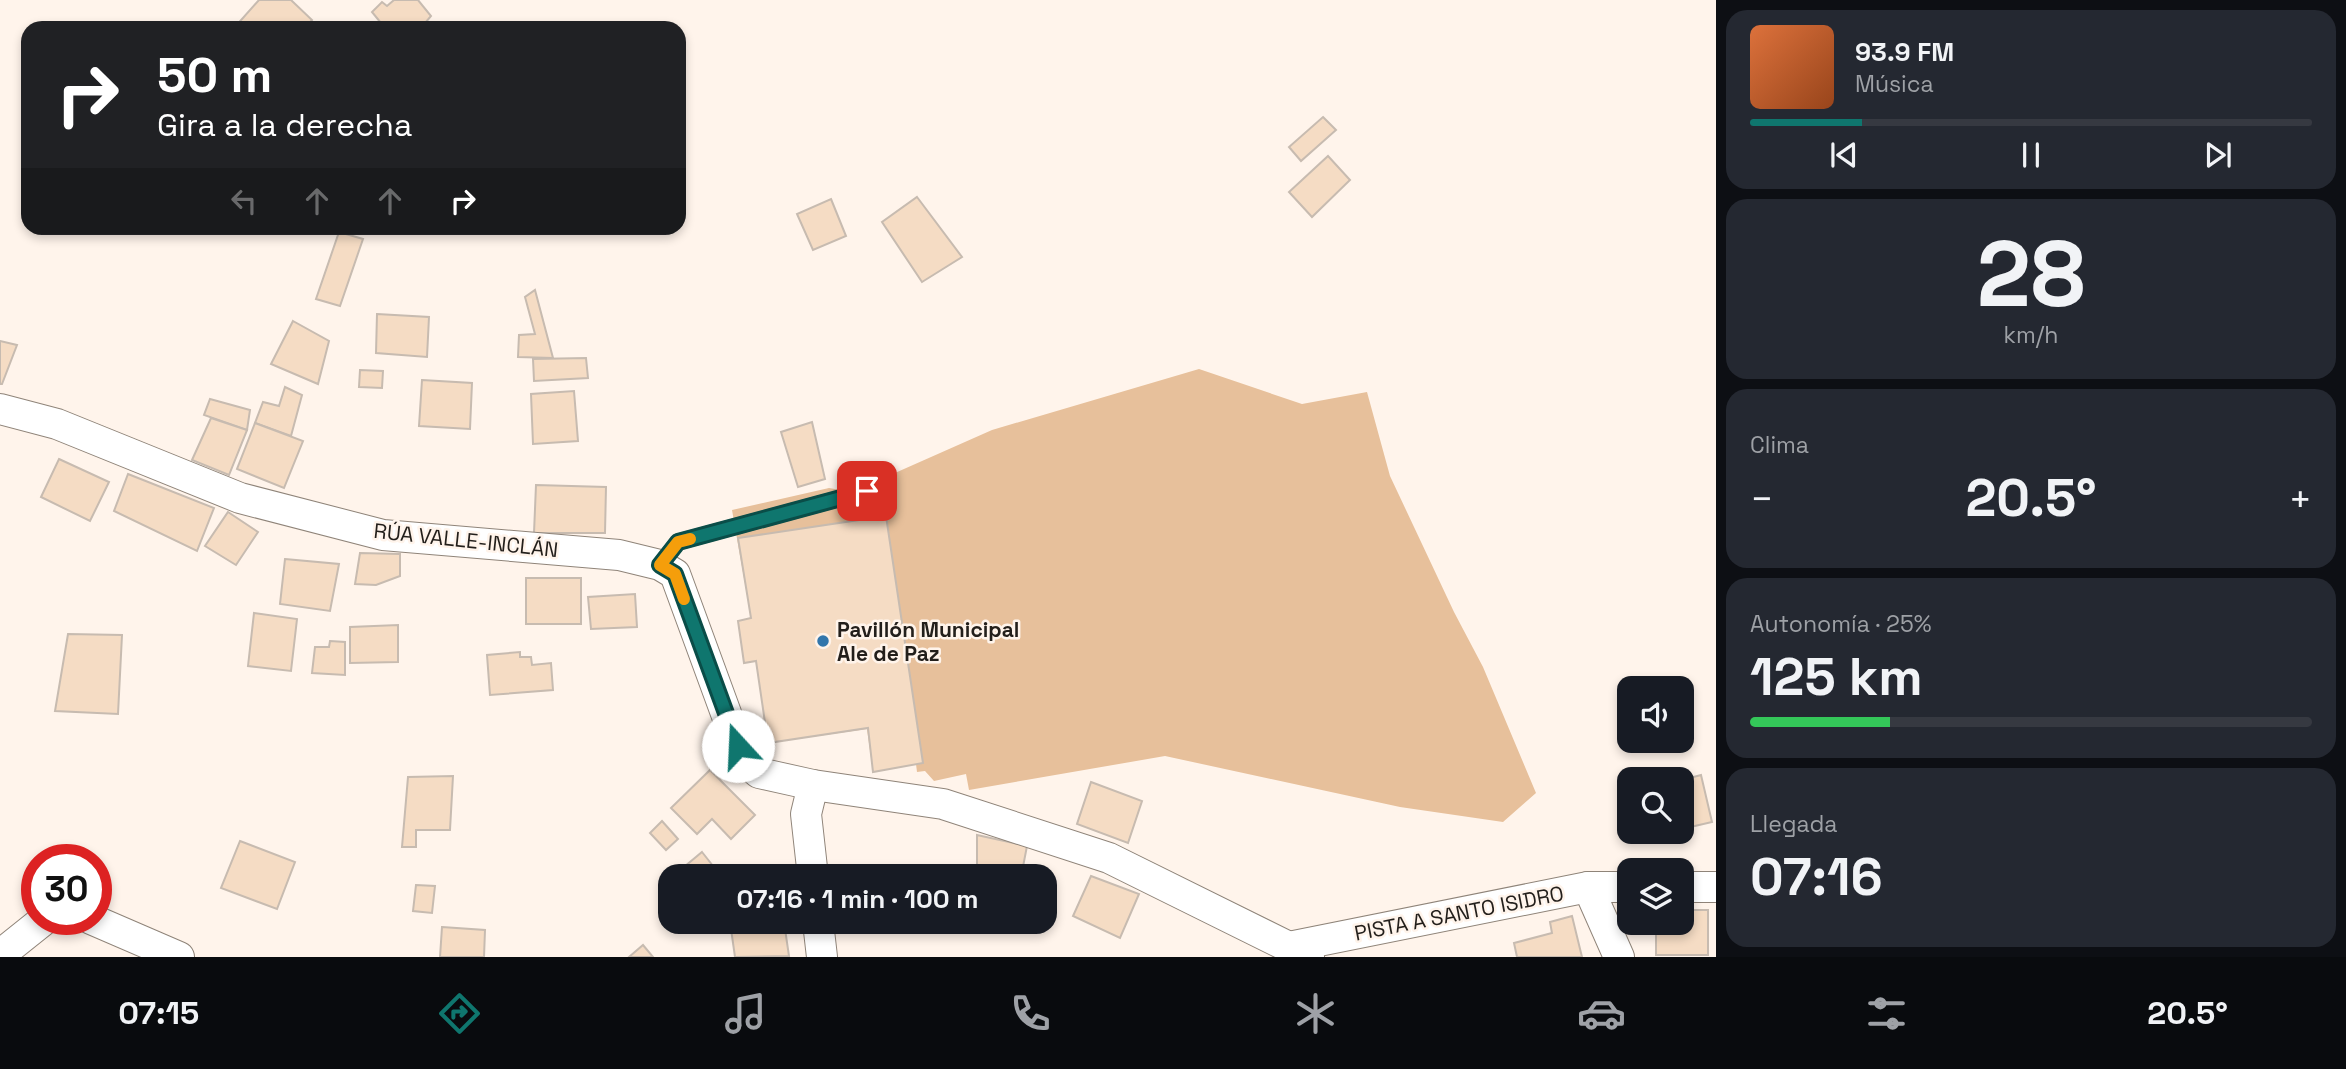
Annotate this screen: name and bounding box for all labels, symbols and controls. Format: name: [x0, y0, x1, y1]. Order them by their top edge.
text: 93.9 FM: [1855, 35, 1954, 69]
text: 50 m: [157, 44, 272, 106]
icon: right: [42, 49, 133, 140]
text: Música: [1855, 69, 1934, 99]
text: Gira a la derecha: [157, 105, 412, 145]
icon: previous: [1825, 136, 1863, 174]
icon: pause: [2012, 136, 2050, 174]
icon: next: [2199, 136, 2237, 174]
icon: left: [225, 182, 263, 220]
icon: ahead: [298, 182, 336, 220]
icon: ahead: [371, 182, 409, 220]
icon: right: [444, 182, 482, 220]
text: 28: [1977, 216, 2085, 333]
text: km/h: [2004, 320, 2058, 350]
text: Clima: [1750, 430, 1809, 460]
pin: [837, 461, 897, 521]
text: 20.5°: [1965, 465, 2097, 531]
icon: arrive: [848, 472, 886, 510]
text: −: [1750, 475, 1774, 523]
text: +: [2288, 475, 2312, 523]
street label: RÚA VALLE-INCLÁN: [372, 517, 560, 563]
text: Autonomía · 25%: [1750, 609, 1931, 639]
place label: Pavillón Municipal Ale de Paz: [837, 616, 1019, 667]
marker: Pavillón Municipal Ale de Paz: [815, 633, 831, 649]
text: 125 km: [1750, 644, 1923, 710]
map controls: [1617, 676, 1694, 935]
button: sound: [1617, 676, 1694, 753]
position arrow: [701, 709, 775, 783]
button: search: [1617, 767, 1694, 844]
text: Llegada: [1750, 809, 1838, 839]
speed limit sign: 30: [21, 844, 112, 935]
text: 07:16: [1750, 844, 1883, 910]
button: layers: [1617, 858, 1694, 935]
street label: PISTA A SANTO ISIDRO: [1352, 879, 1566, 947]
text: 07:16 · 1 min · 100 m: [737, 882, 978, 916]
icon: directions: [435, 989, 484, 1038]
icon: music: [721, 989, 770, 1038]
icon: phone: [1006, 989, 1055, 1038]
icon: climate: [1291, 989, 1340, 1038]
icon: car: [1577, 989, 1626, 1038]
icon: filters: [1862, 989, 1911, 1038]
text: 07:15: [118, 993, 199, 1033]
text: 20.5°: [2147, 993, 2228, 1033]

